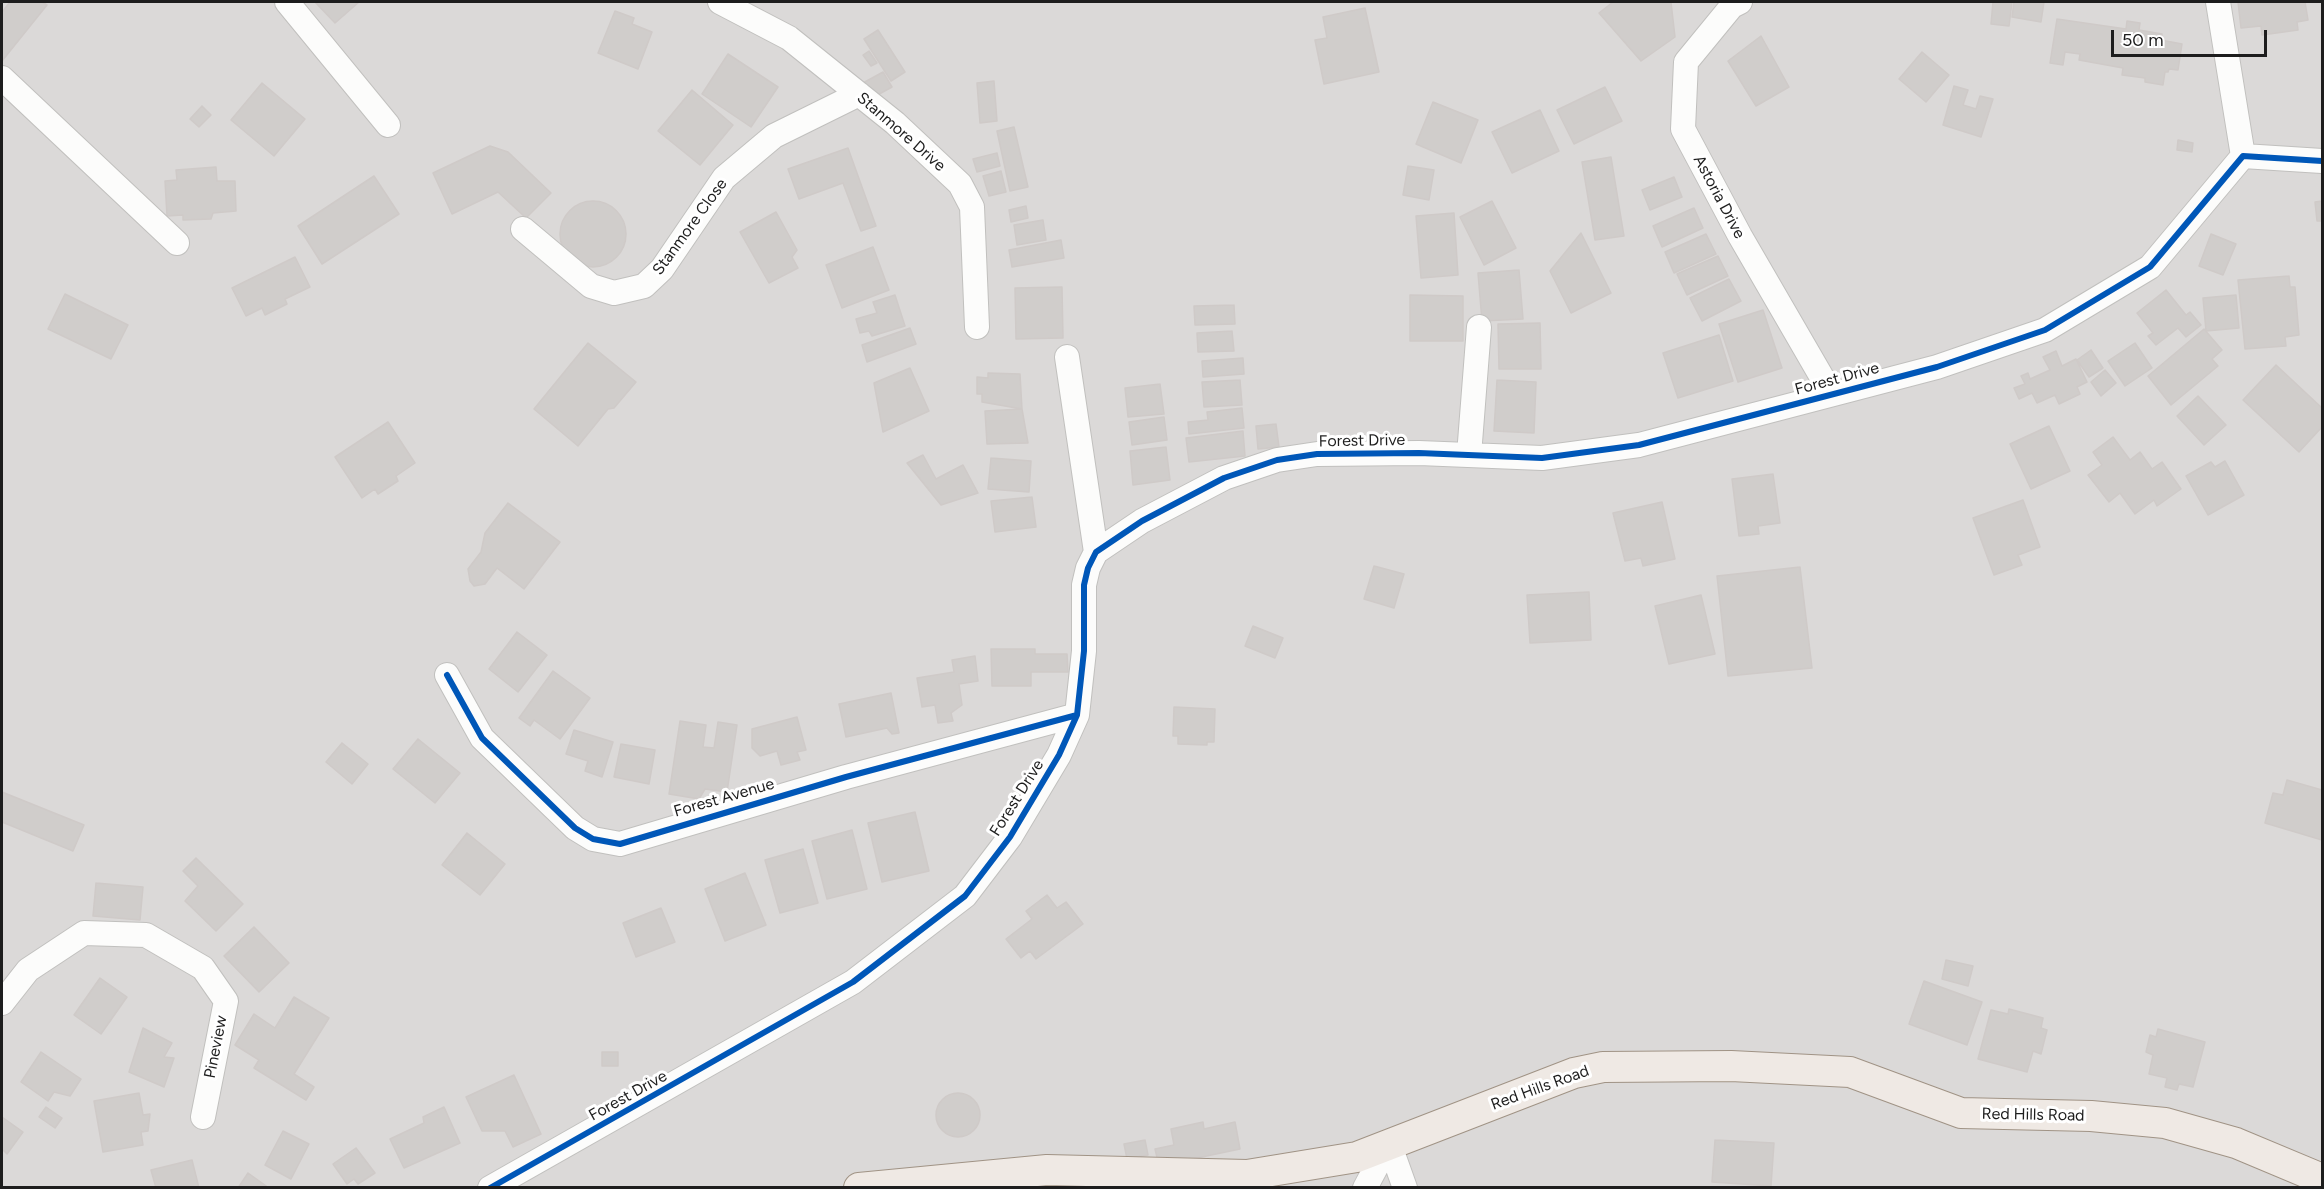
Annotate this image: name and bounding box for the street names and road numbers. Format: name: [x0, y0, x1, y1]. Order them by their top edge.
street label: Stanmore Drive: [853, 88, 949, 176]
street label: Astoria Drive: [1689, 152, 1749, 242]
street label: Stanmore Close: [649, 175, 731, 279]
street label: Forest Drive: [1793, 359, 1881, 399]
street label: Forest Drive: [1319, 431, 1405, 451]
street label: Forest Drive: [986, 756, 1048, 840]
street label: Forest Avenue: [672, 774, 776, 822]
street label: Pineview: [201, 1014, 231, 1080]
street label: Red Hills Road: [1488, 1061, 1592, 1115]
street label: Forest Drive: [586, 1067, 670, 1125]
street label: Red Hills Road: [1981, 1105, 2085, 1125]

